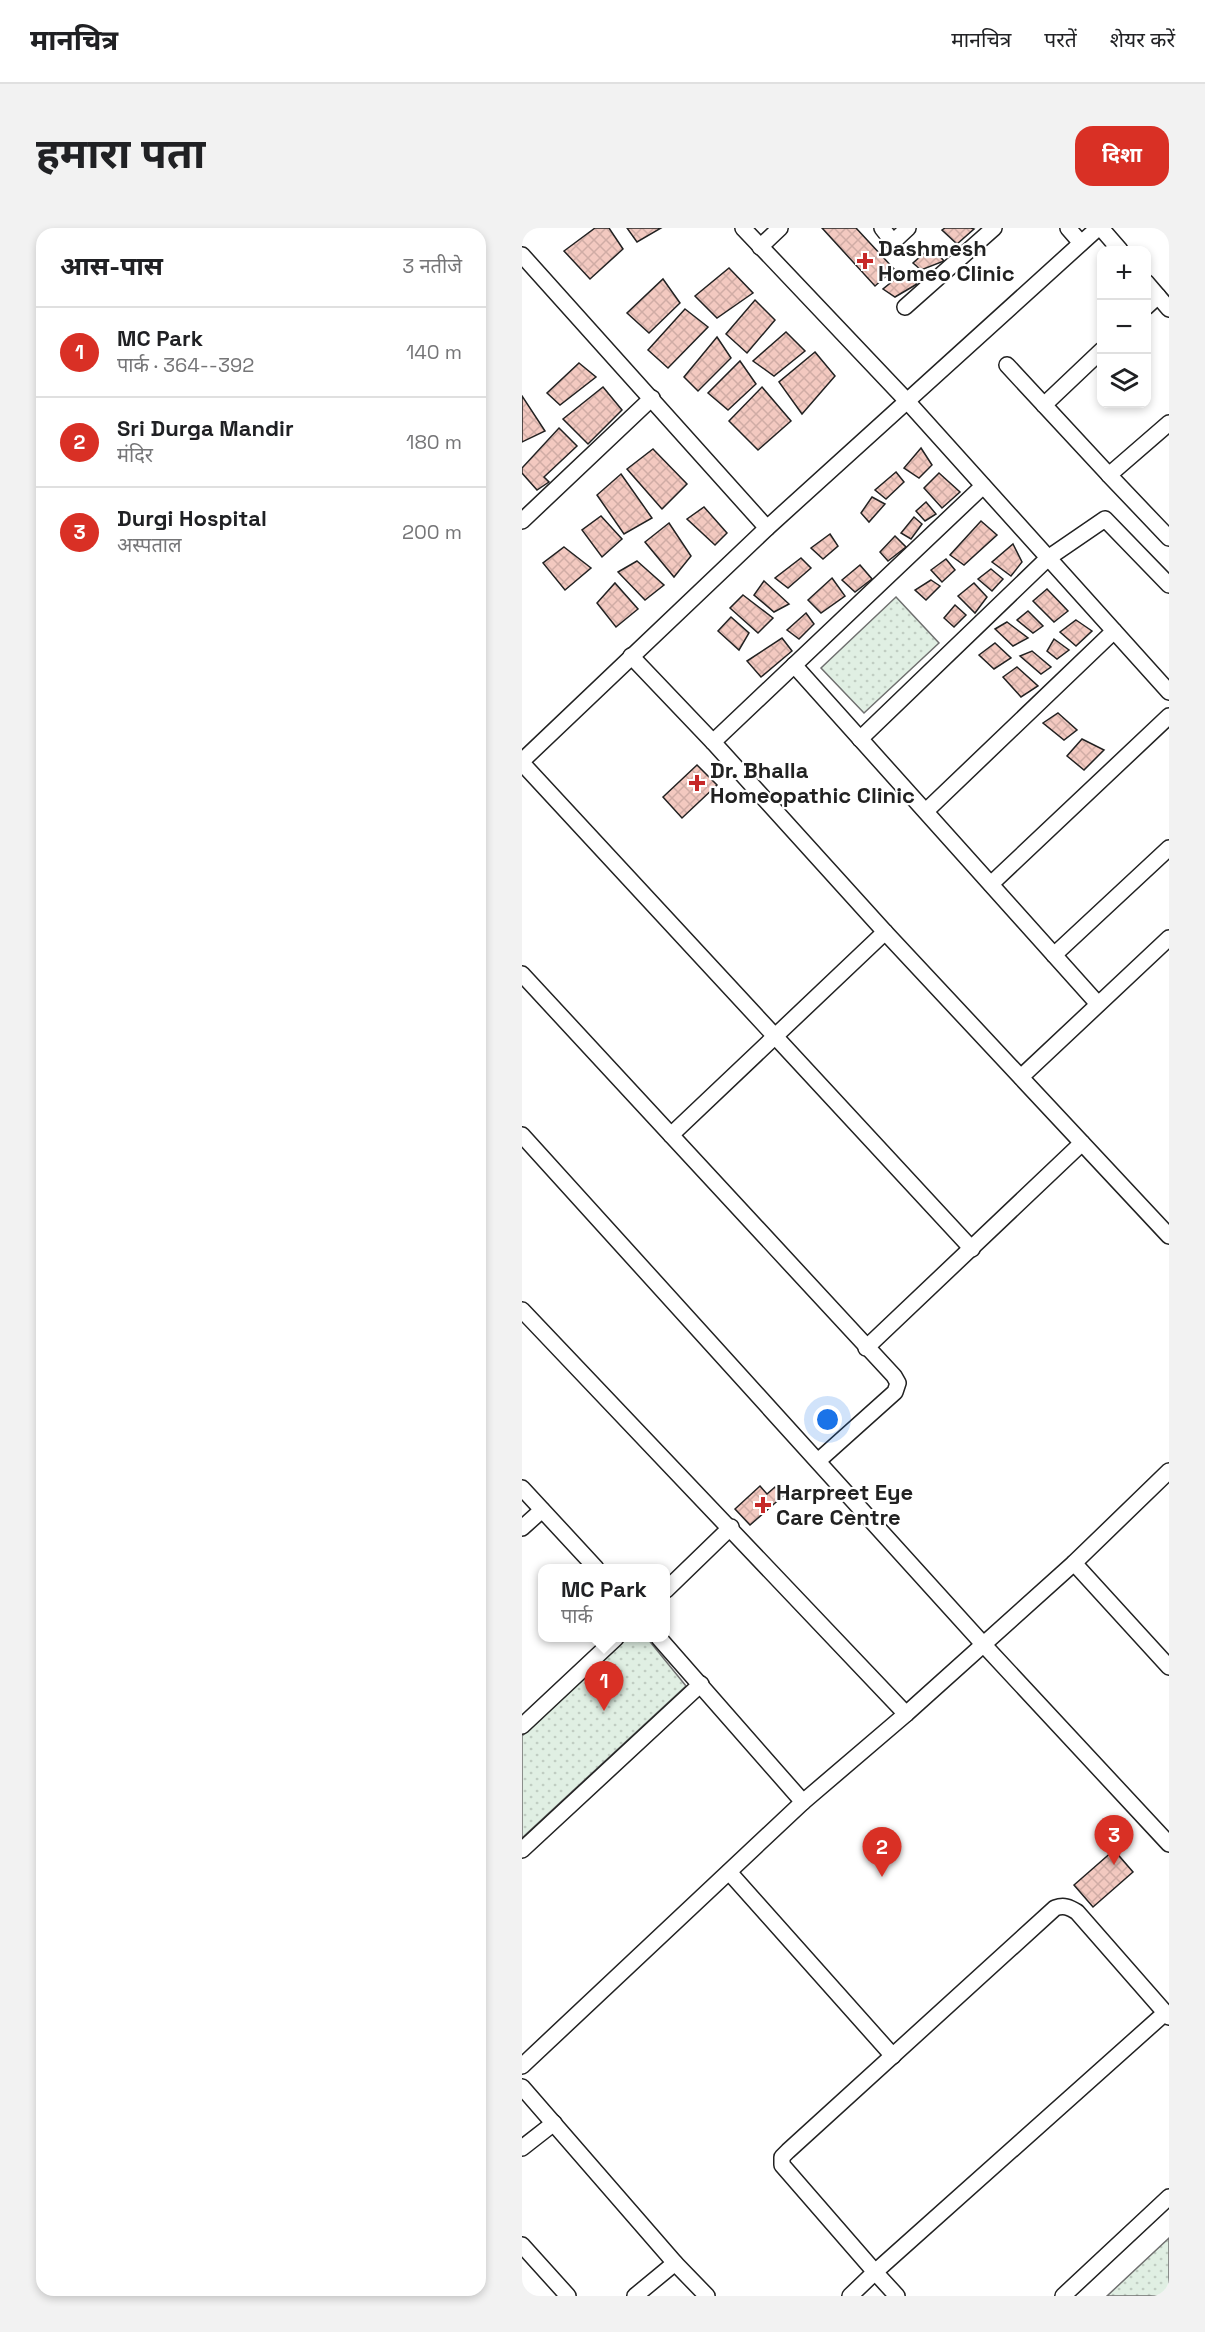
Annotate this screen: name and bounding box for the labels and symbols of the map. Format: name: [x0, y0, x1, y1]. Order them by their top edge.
place label: Dashmesh Homeo Clinic: [878, 234, 1015, 287]
marker: Dashmesh Homeo Clinic: [856, 252, 874, 270]
place label: Dr. Bhalla Homeopathic Clinic: [710, 756, 915, 809]
marker: Dr. Bhalla Homeopathic Clinic: [688, 774, 706, 792]
your location: [813, 1405, 842, 1434]
place label: Harpreet Eye Care Centre: [776, 1478, 913, 1531]
marker: Harpreet Eye Care Centre: [754, 1496, 772, 1514]
pin: 1: [584, 1662, 623, 1711]
pin: 3: [1094, 1816, 1134, 1865]
pin: 2: [862, 1828, 902, 1877]

